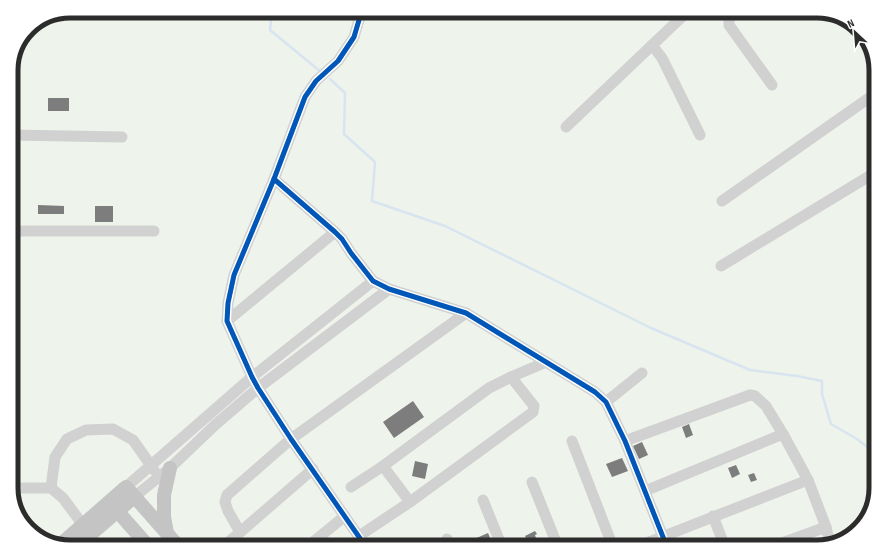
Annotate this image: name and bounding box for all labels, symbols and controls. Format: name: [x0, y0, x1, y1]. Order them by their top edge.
north arrow: [835, 12, 875, 52]
text: N: [845, 16, 856, 31]

